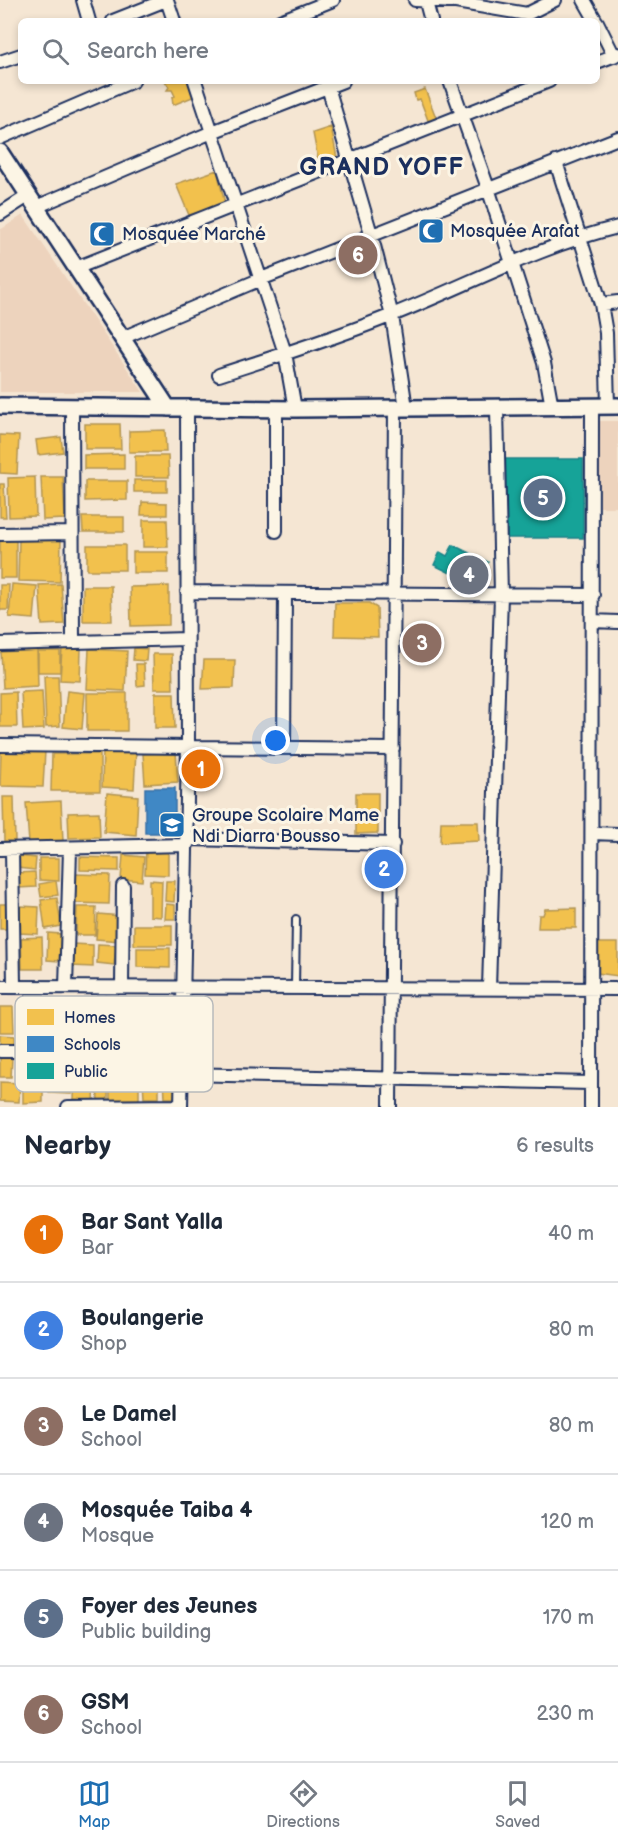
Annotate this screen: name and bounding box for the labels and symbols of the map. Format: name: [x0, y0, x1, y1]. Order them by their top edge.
district label: GRAND YOFF: [300, 153, 464, 182]
mosque icon: Mosquée Arafat: [416, 216, 446, 246]
mosque icon: Mosquée Marché: [87, 219, 117, 249]
place label: Mosquée Arafat: [450, 221, 580, 242]
place label: Mosquée Marché: [122, 224, 266, 245]
pin: 6: [338, 232, 378, 278]
pin: 5: [524, 476, 562, 520]
pin: 4: [450, 552, 488, 598]
pin: 3: [402, 620, 442, 666]
your location: [261, 726, 290, 755]
pin: 1: [182, 746, 220, 792]
place label: Groupe Scolaire Mame Ndi Diarra Bousso: [192, 805, 380, 847]
school or university icon: Groupe Scolaire Mame Ndi Diarra Bousso: [157, 810, 187, 840]
pin: 2: [364, 846, 404, 892]
legend: [15, 996, 213, 1092]
text: Homes: [64, 1009, 116, 1028]
text: Schools: [64, 1036, 121, 1055]
text: Public: [64, 1063, 108, 1082]

